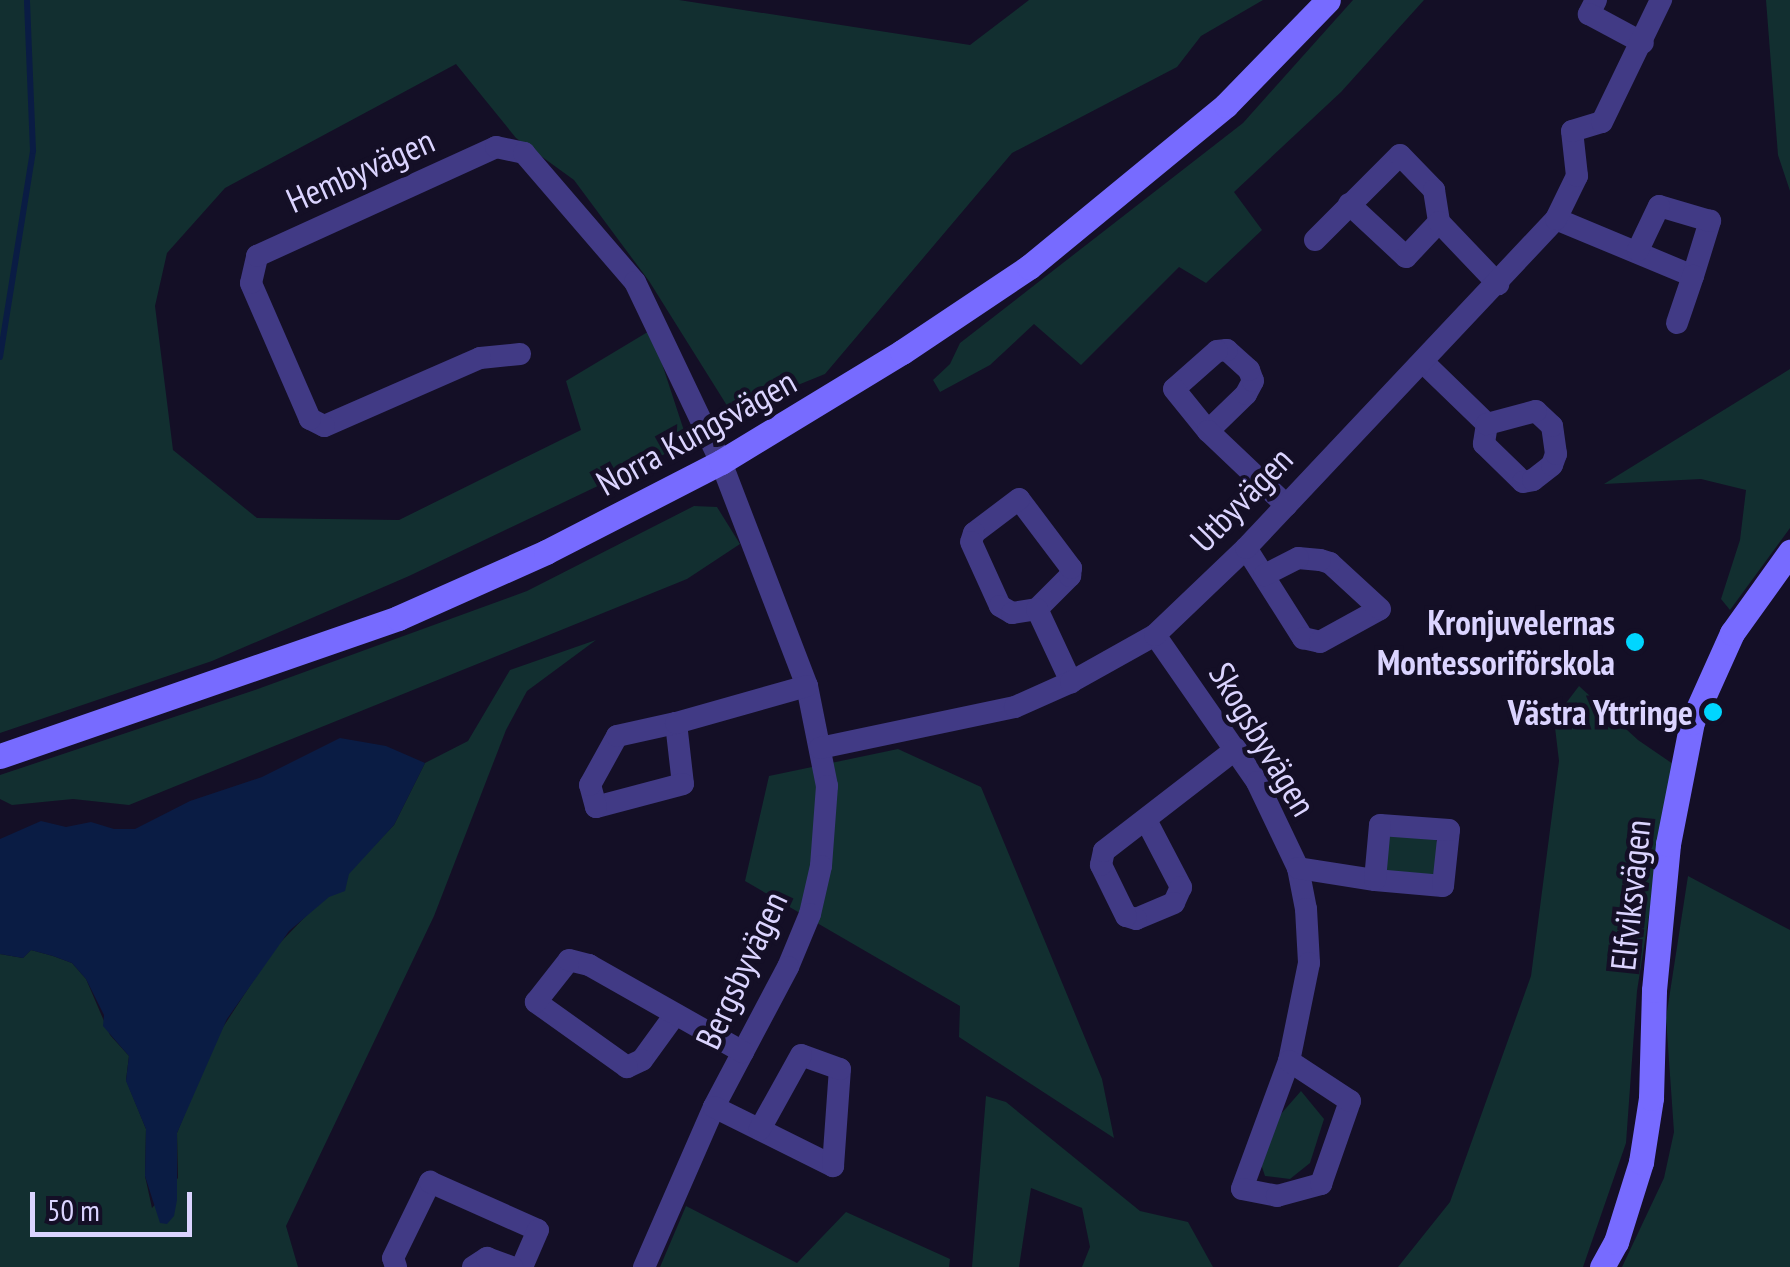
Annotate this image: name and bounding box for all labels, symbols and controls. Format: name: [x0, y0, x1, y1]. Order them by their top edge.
street label: Hembyvägen: [280, 119, 440, 221]
street label: Norra Kungsvägen: [589, 360, 803, 504]
street label: Utbyvägen: [1181, 438, 1301, 560]
place label: Kronjuvelernas Montessoriförskola: [1377, 601, 1615, 683]
marker: Kronjuvelernas Montessoriförskola: [1624, 631, 1646, 653]
street label: Skogsbyvägen: [1201, 655, 1325, 823]
place label: Västra Yttringe: [1507, 691, 1693, 733]
marker: Västra Yttringe: [1702, 701, 1724, 723]
street label: Elfviksvägen: [1601, 818, 1659, 972]
street label: Bergsbyvägen: [686, 885, 796, 1055]
scale bar: [35, 1172, 198, 1234]
text: 50 m: [47, 1190, 100, 1229]

